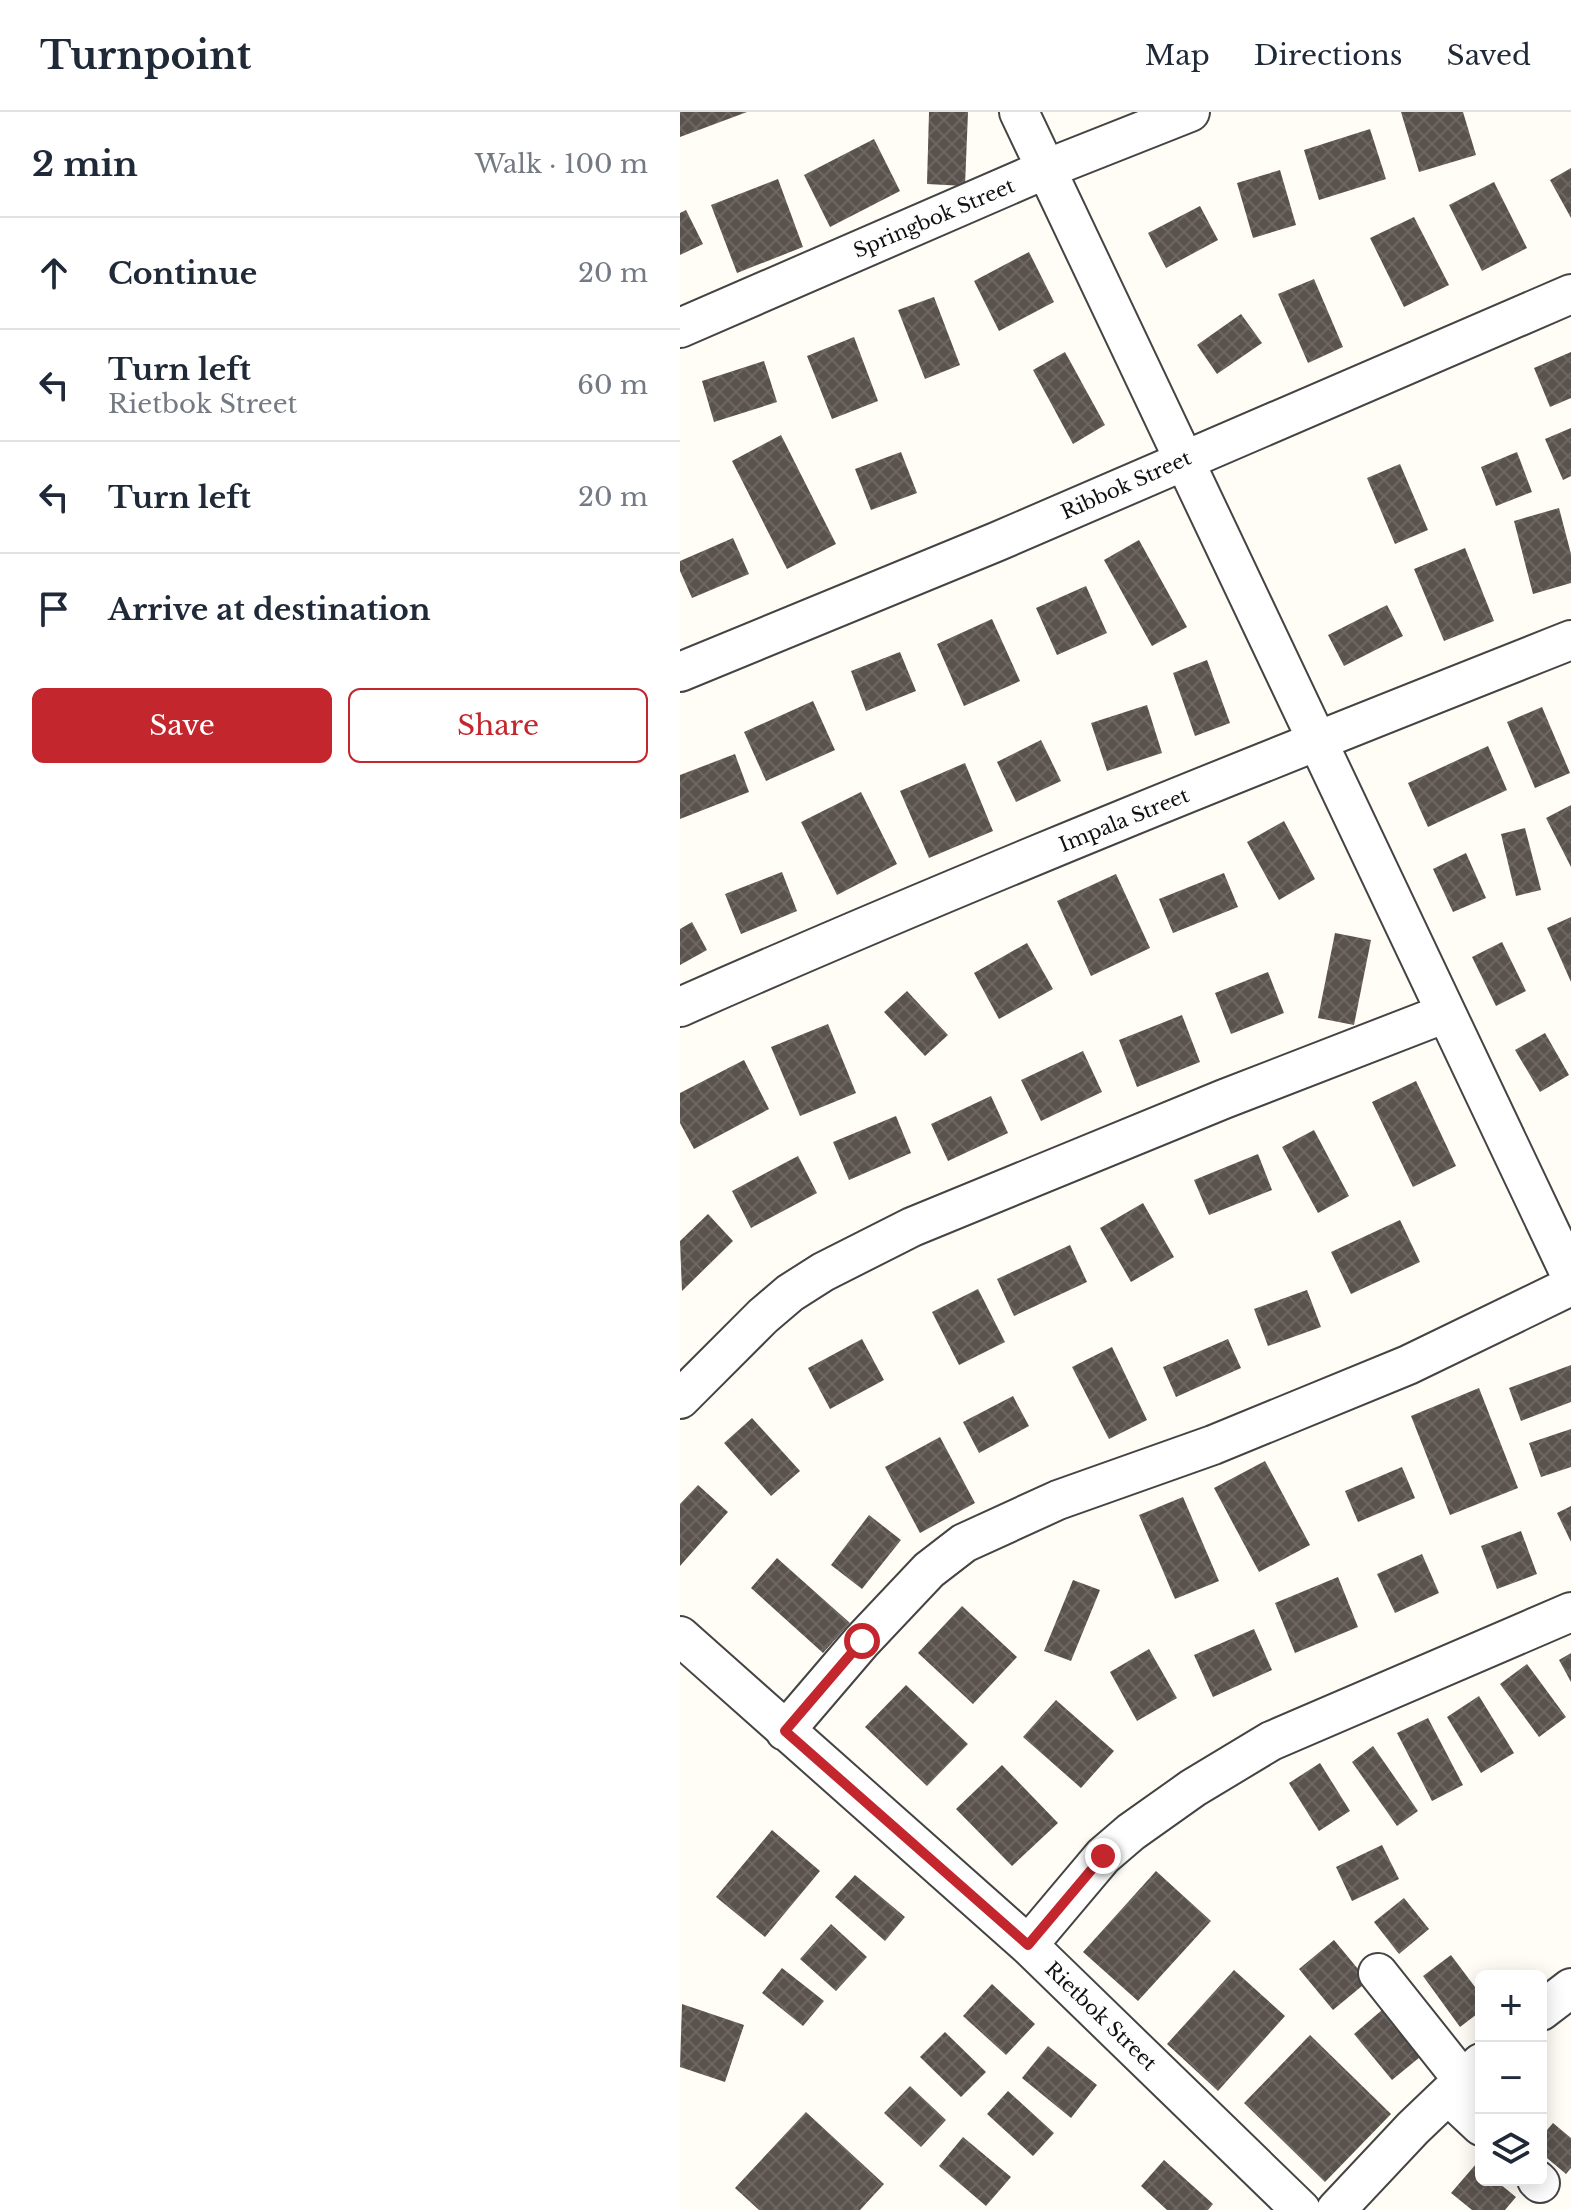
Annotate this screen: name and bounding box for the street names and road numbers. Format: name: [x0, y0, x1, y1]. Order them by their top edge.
street label: Springbok Street: [850, 173, 1019, 263]
street label: Ribbok Street: [1057, 445, 1195, 524]
street label: Impala Street: [1056, 783, 1193, 857]
street label: Rietbok Street: [1040, 1957, 1162, 2076]

